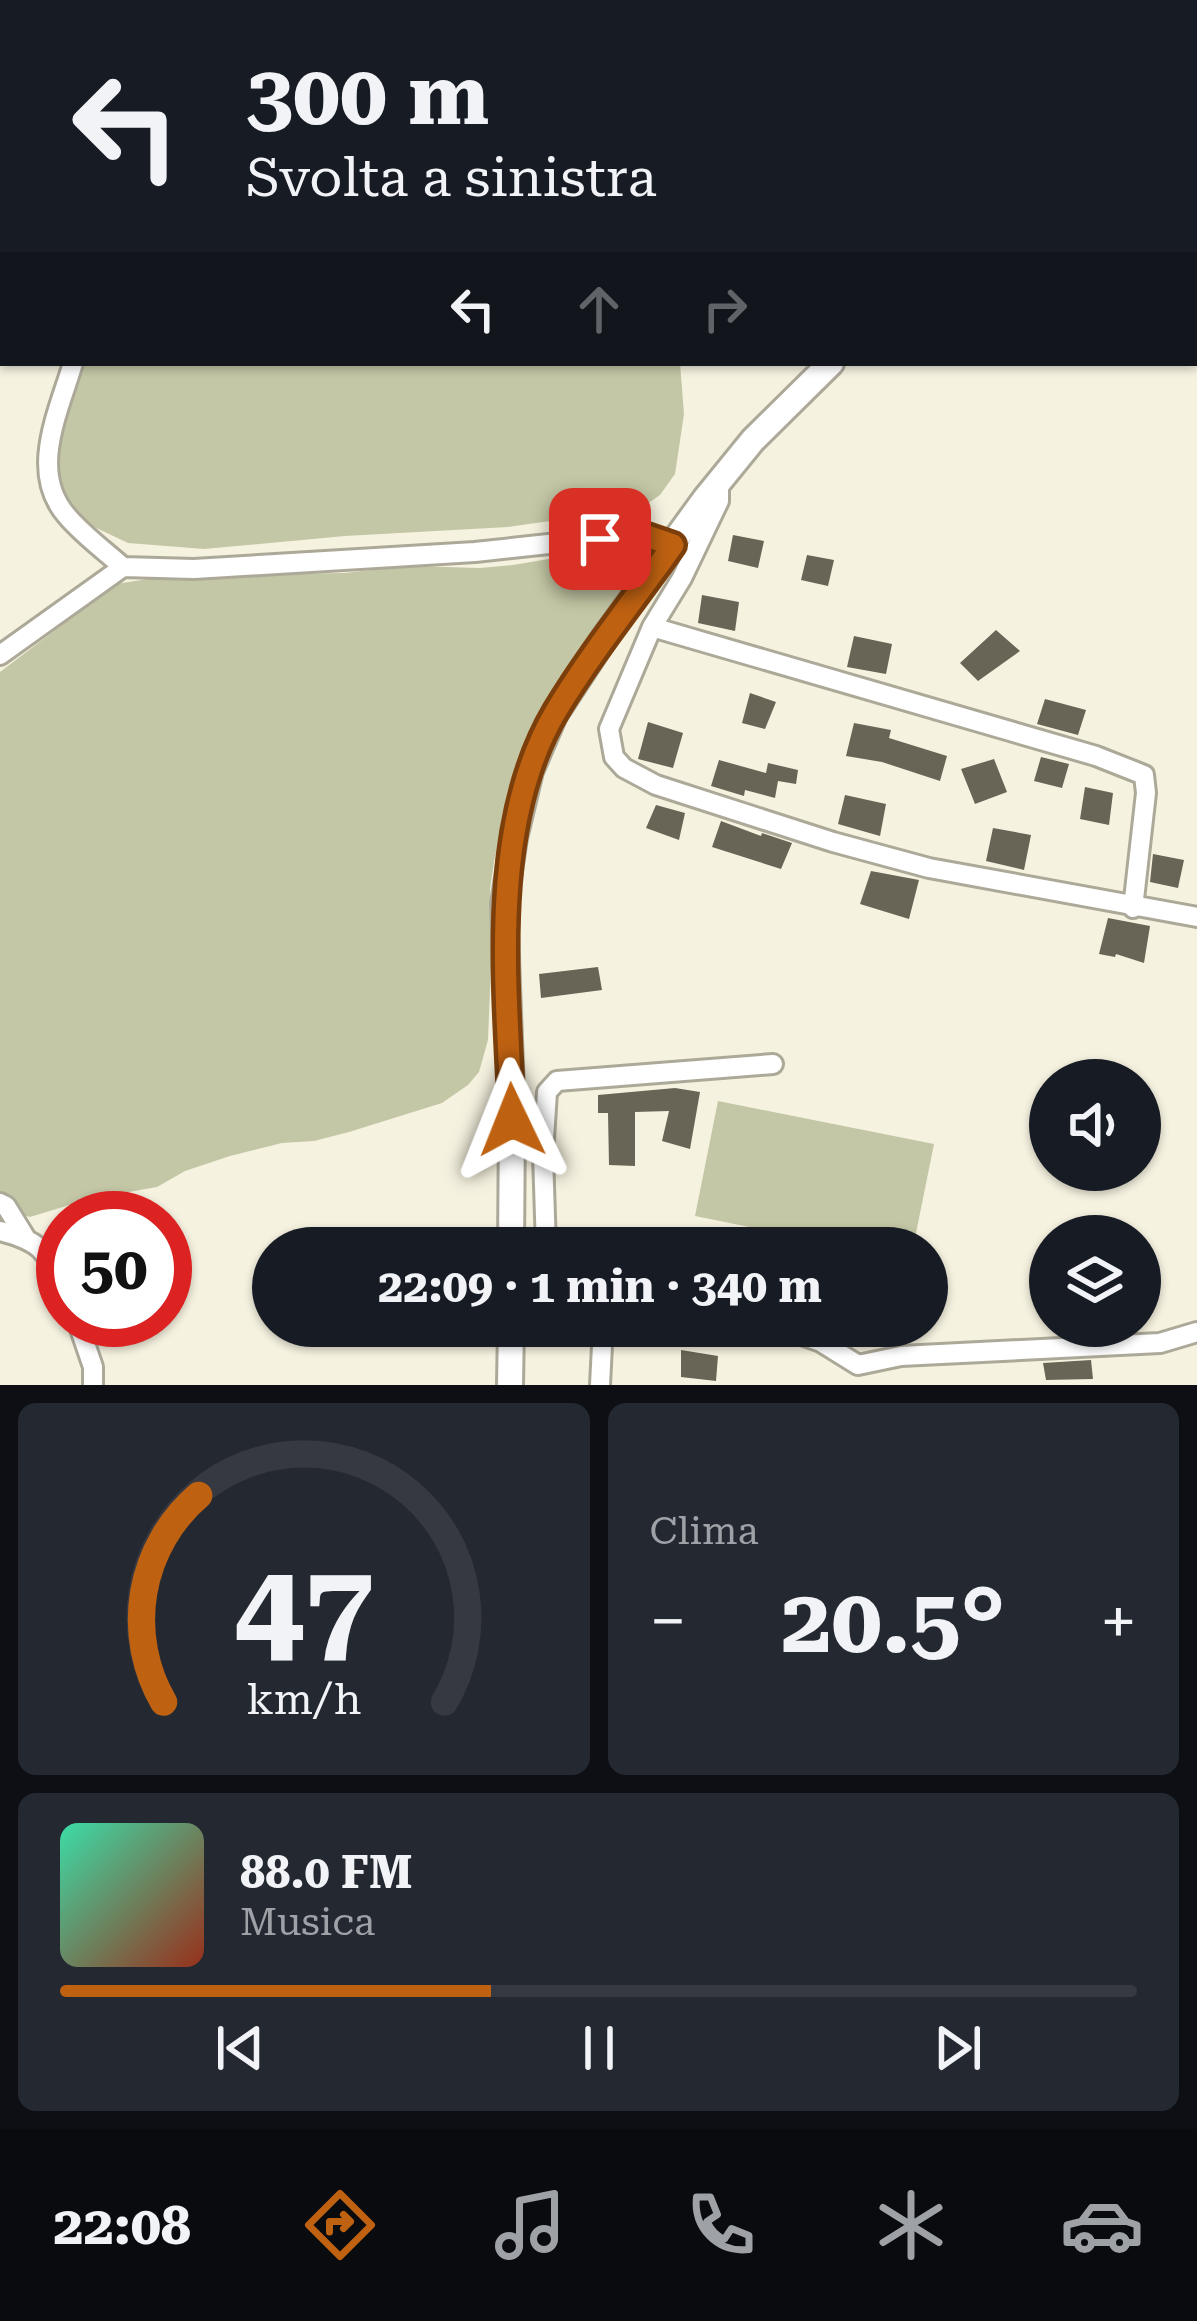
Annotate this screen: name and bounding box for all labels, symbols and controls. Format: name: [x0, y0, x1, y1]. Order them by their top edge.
text: 300 m: [246, 46, 489, 144]
icon: left: [48, 48, 204, 204]
text: Svolta a sinistra: [246, 146, 657, 209]
icon: left: [440, 276, 506, 342]
icon: ahead: [566, 276, 632, 342]
icon: right: [692, 276, 758, 342]
pin: [549, 488, 651, 590]
icon: arrive: [567, 506, 633, 572]
position arrow: [449, 1057, 575, 1183]
map controls: [1029, 1059, 1161, 1347]
button: sound: [1029, 1059, 1161, 1191]
speed limit sign: 50: [36, 1191, 192, 1347]
button: layers: [1029, 1215, 1161, 1347]
text: 22:09 · 1 min · 340 m: [378, 1260, 822, 1313]
text: Clima: [650, 1508, 759, 1554]
text: 47: [234, 1535, 374, 1681]
text: 20.5°: [781, 1569, 1005, 1674]
text: −: [650, 1583, 686, 1660]
text: +: [1100, 1583, 1137, 1660]
text: km/h: [246, 1674, 361, 1724]
text: 88.0 FM: [240, 1846, 412, 1899]
text: Musica: [240, 1899, 375, 1945]
icon: previous: [207, 2015, 273, 2081]
icon: pause: [566, 2015, 632, 2081]
icon: next: [925, 2015, 991, 2081]
icon: directions: [298, 2183, 382, 2267]
icon: music: [488, 2183, 572, 2267]
icon: phone: [679, 2183, 763, 2267]
icon: climate: [869, 2183, 953, 2267]
icon: car: [1060, 2183, 1144, 2267]
text: 22:08: [53, 2194, 191, 2257]

